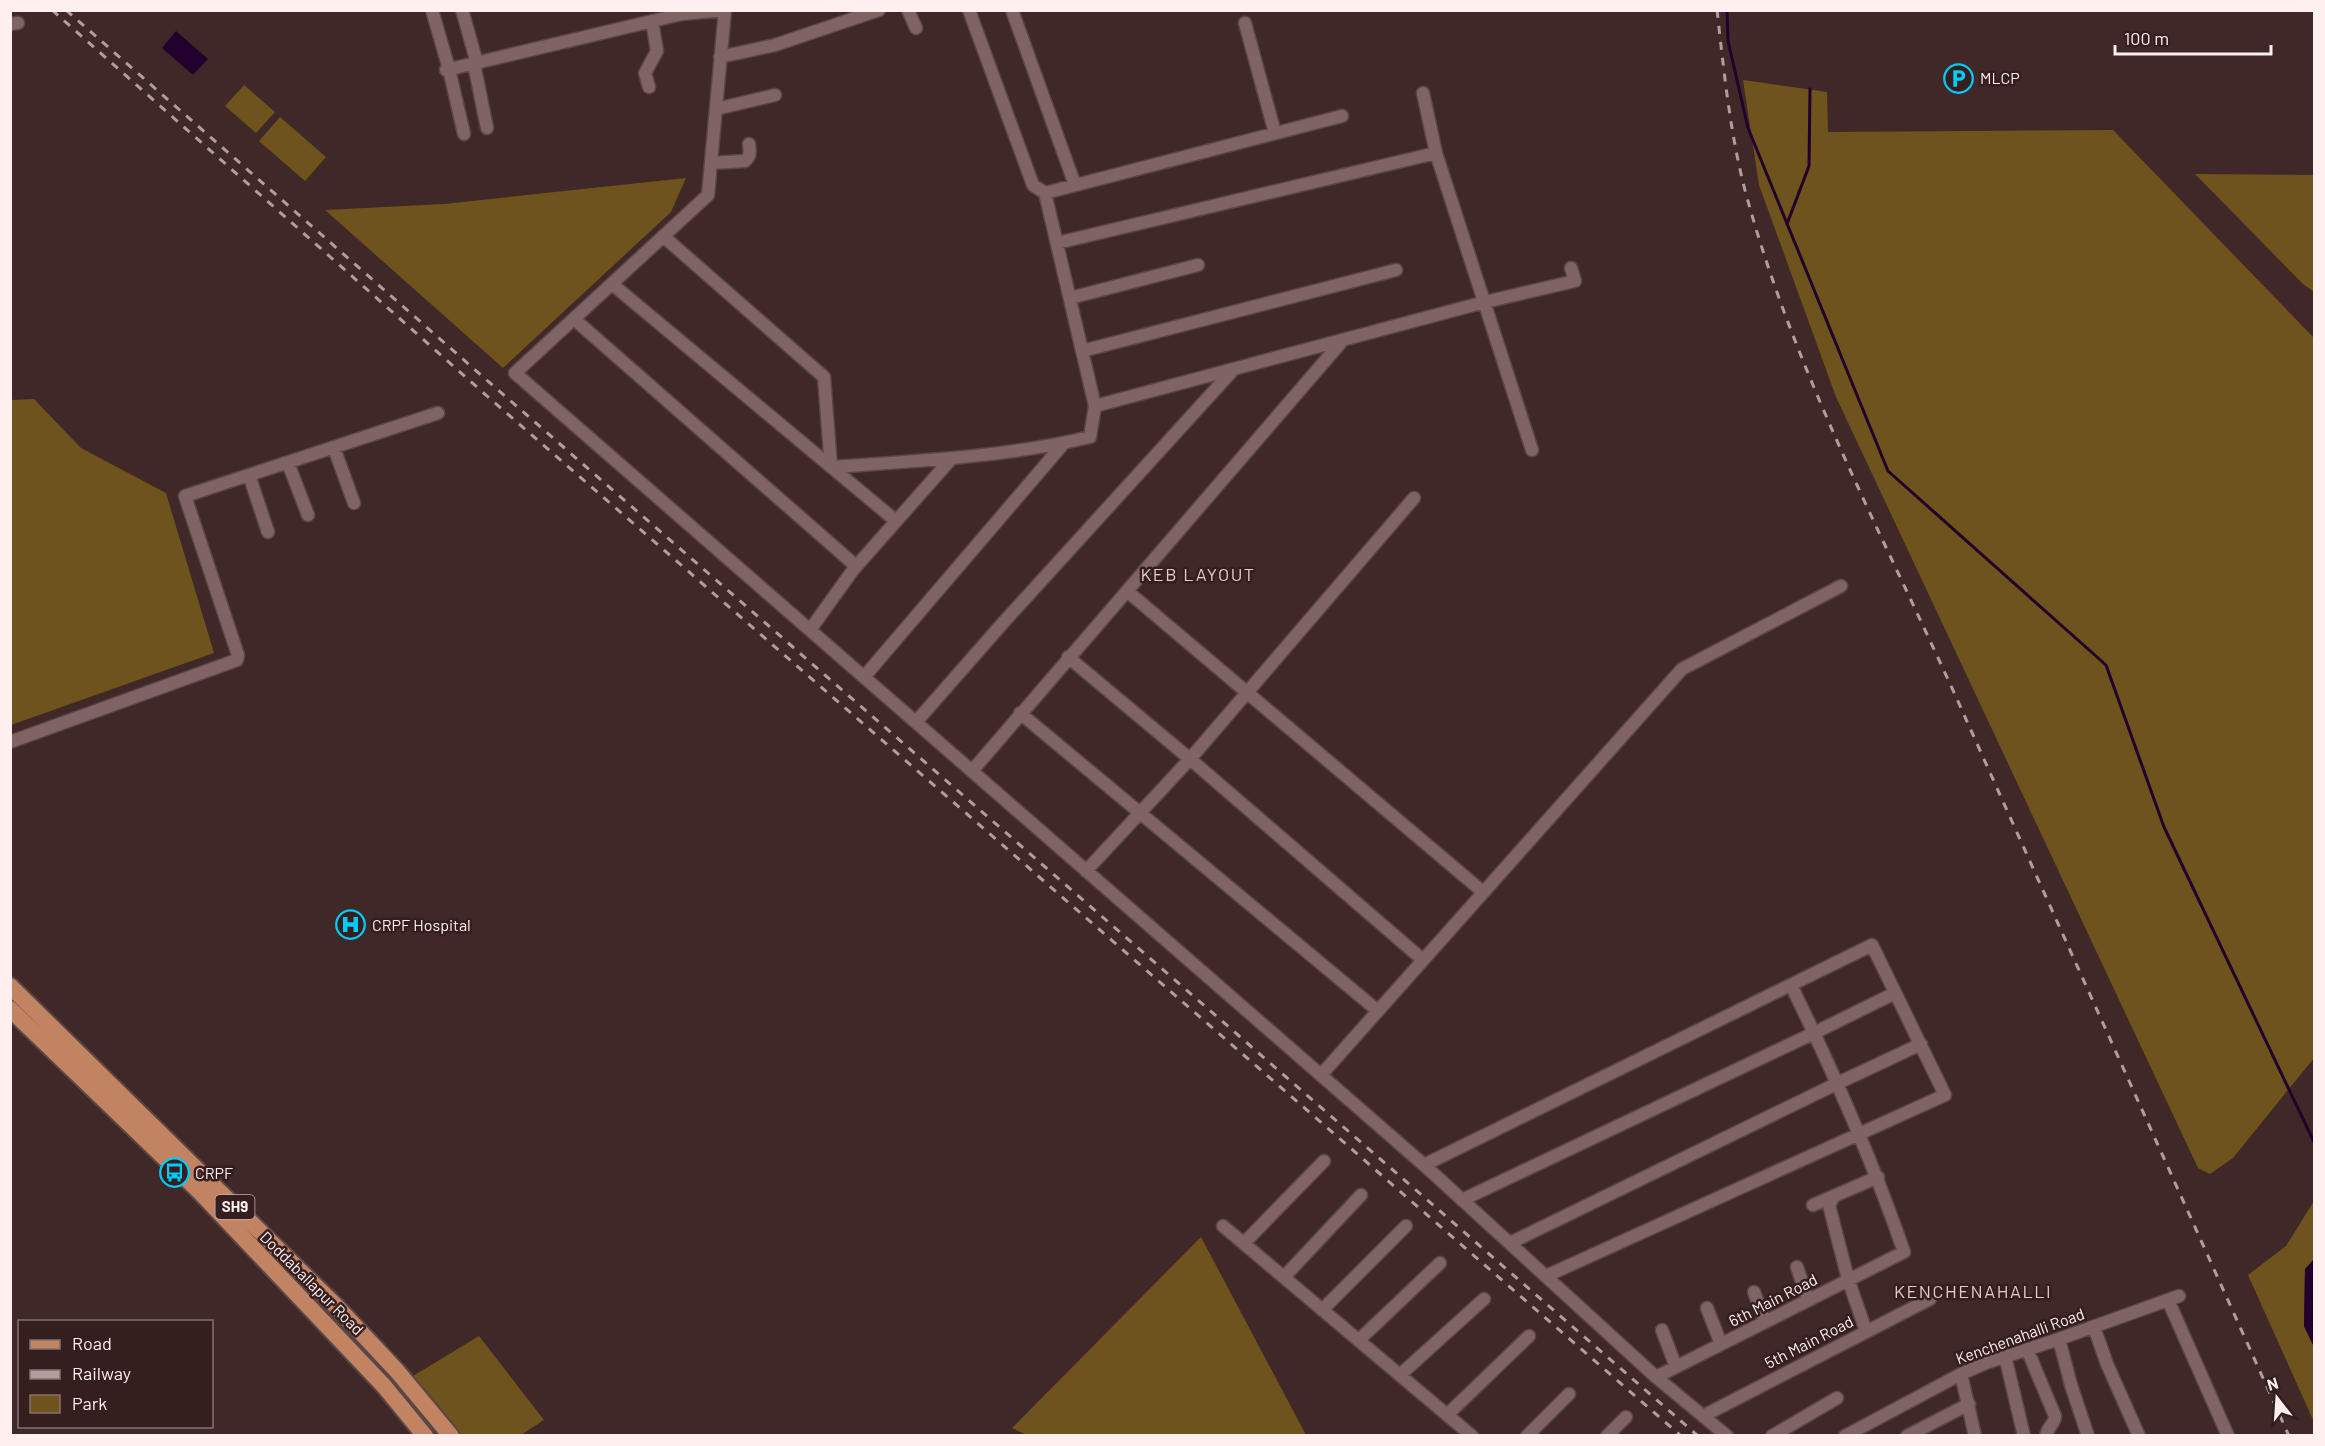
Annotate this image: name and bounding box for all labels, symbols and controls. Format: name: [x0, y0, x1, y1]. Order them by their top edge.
scale bar: [2115, 18, 2271, 56]
text: 100 m: [2124, 27, 2169, 49]
parking icon: MLCP: [1943, 62, 1975, 94]
place label: MLCP: [1980, 68, 2020, 87]
district label: KEB LAYOUT: [1140, 563, 1256, 585]
hospital icon: CRPF Hospital: [335, 909, 367, 941]
place label: CRPF Hospital: [372, 915, 471, 934]
bus stop icon: CRPF: [158, 1157, 190, 1189]
place label: CRPF: [195, 1163, 233, 1182]
road number: SH9: [216, 1195, 254, 1219]
street label: Doddaballapur Road: [257, 1227, 368, 1338]
street label: 6th Main Road: [1725, 1269, 1820, 1330]
district label: KENCHENAHALLI: [1894, 1280, 2052, 1302]
street label: Kenchenahalli Road: [1953, 1303, 2087, 1368]
street label: 5th Main Road: [1761, 1311, 1856, 1372]
legend: [18, 1320, 213, 1428]
text: Road: [72, 1332, 112, 1354]
text: Railway: [72, 1362, 131, 1384]
north arrow: [2247, 1368, 2307, 1428]
text: N: [2265, 1373, 2280, 1394]
text: Park: [72, 1392, 107, 1414]

